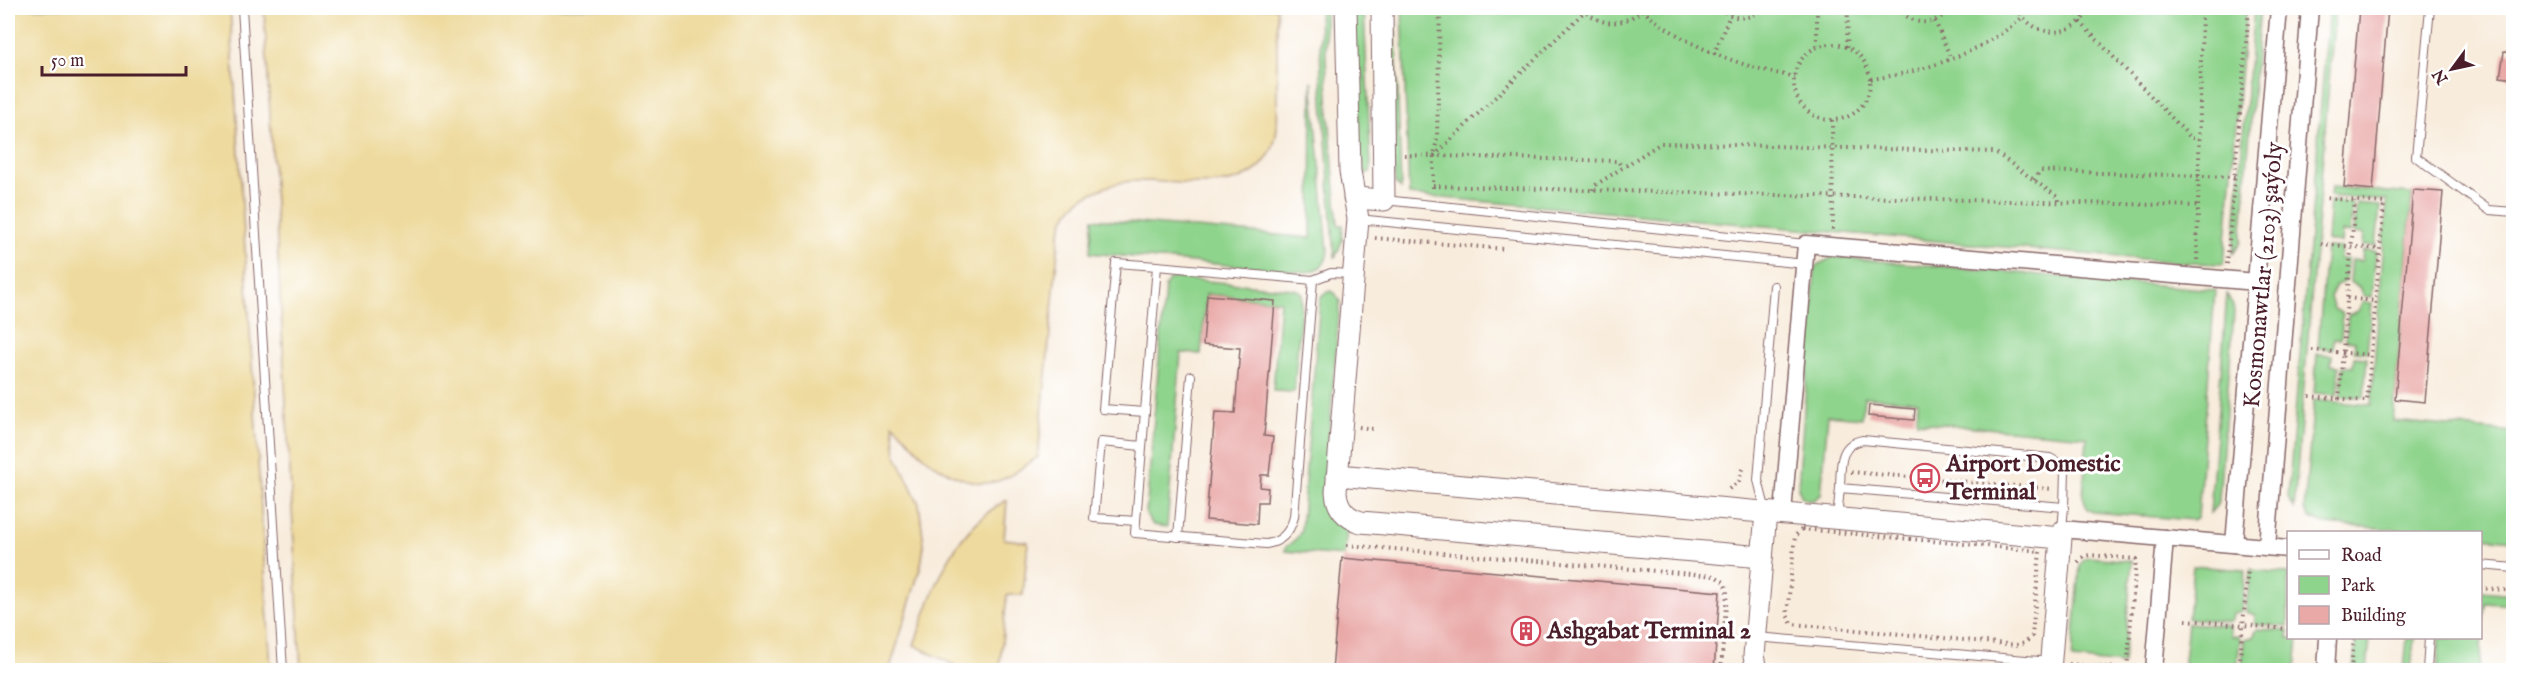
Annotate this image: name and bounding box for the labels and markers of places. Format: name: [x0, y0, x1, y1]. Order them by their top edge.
place label: Airport Domestic Terminal: [1945, 449, 2121, 508]
bus stop icon: Airport Domestic Terminal: [1909, 462, 1941, 494]
building icon: Ashgabat Terminal 2: [1510, 615, 1542, 647]
place label: Ashgabat Terminal 2: [1546, 616, 1751, 647]

